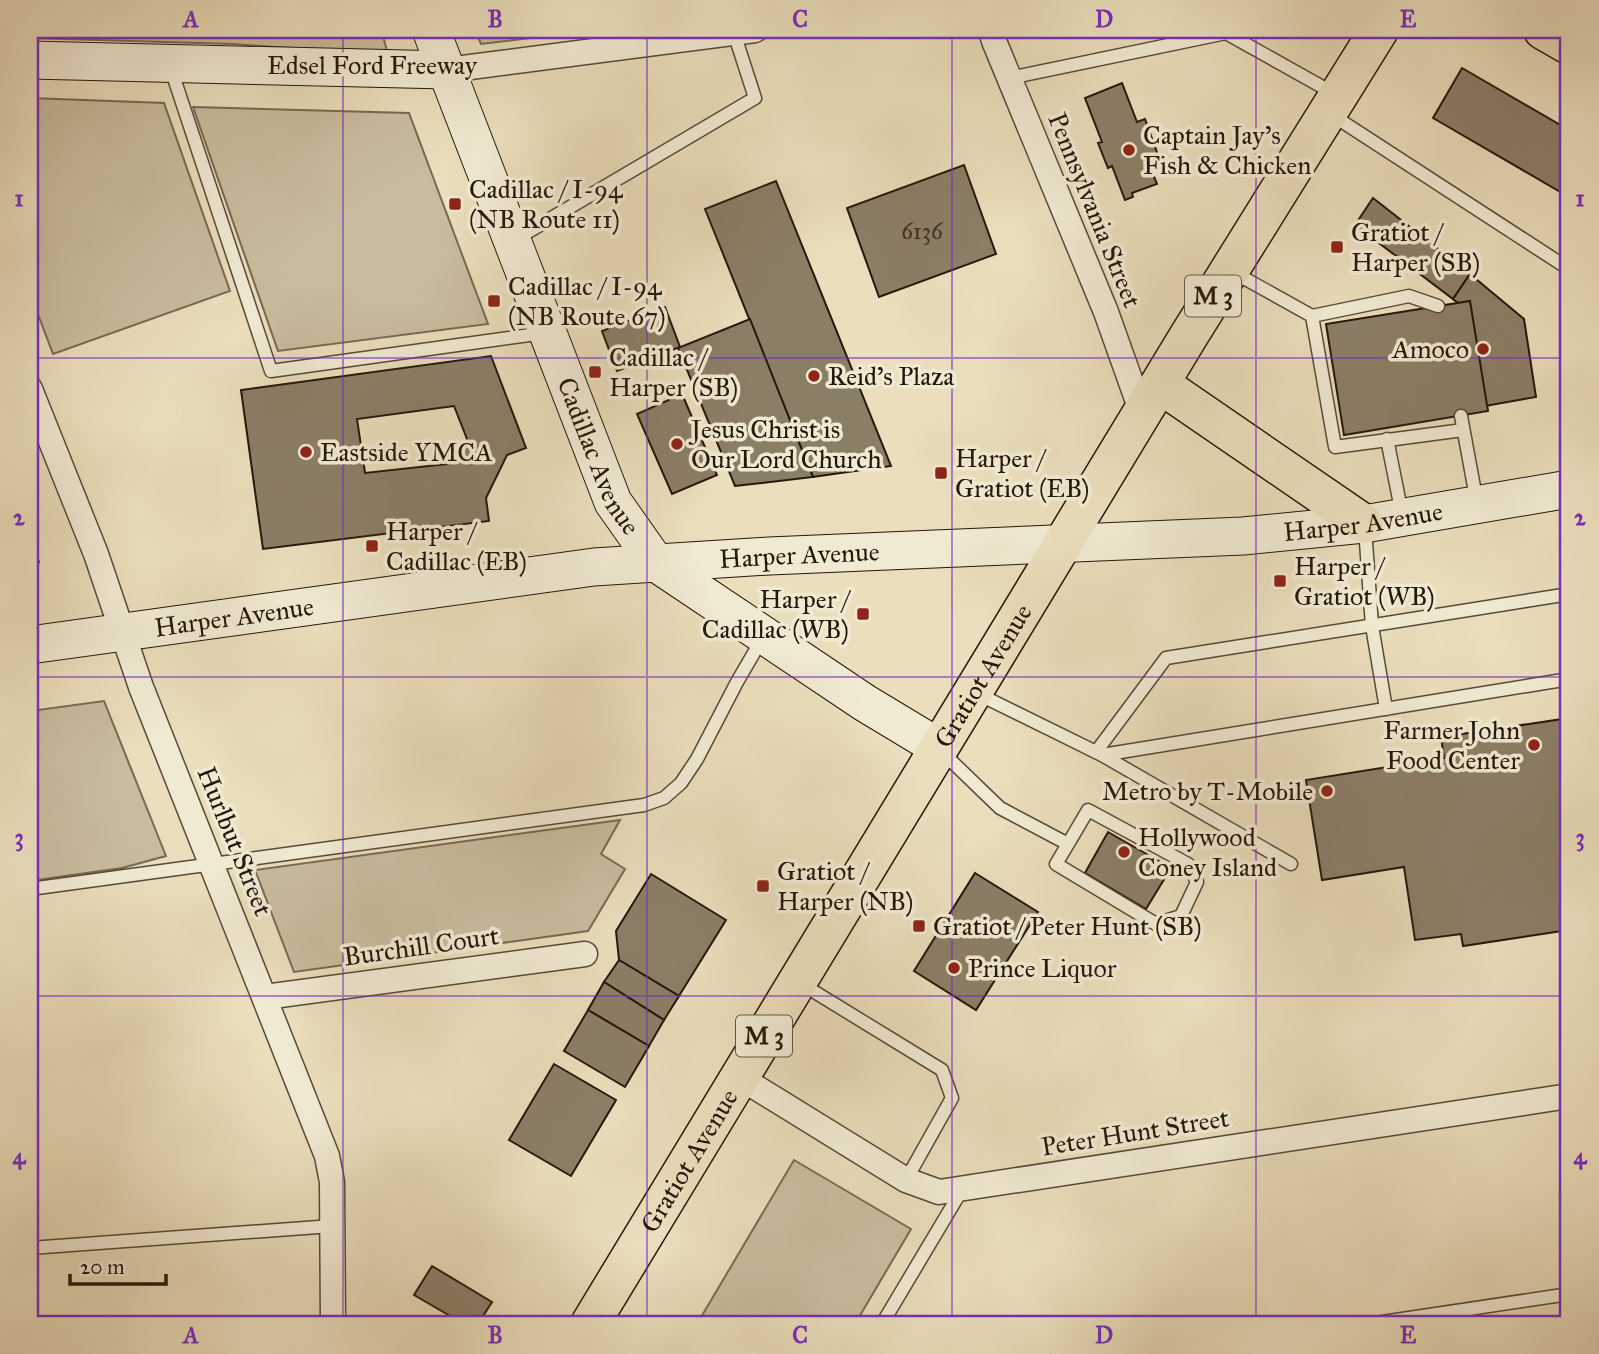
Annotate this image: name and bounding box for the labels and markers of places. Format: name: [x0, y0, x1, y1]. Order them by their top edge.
place label: Captain Jay's Fish & Chicken: [1143, 119, 1311, 181]
marker: Captain Jay's Fish & Chicken: [1121, 142, 1137, 158]
place label: Cadillac / I-94 (NB Route 11): [469, 173, 623, 235]
marker: Cadillac / I-94 (NB Route 11): [447, 196, 463, 212]
place label: Gratiot / Harper (SB): [1351, 216, 1480, 278]
marker: Gratiot / Harper (SB): [1329, 239, 1345, 255]
place label: Cadillac / I-94 (NB Route 67): [508, 270, 666, 332]
marker: Cadillac / I-94 (NB Route 67): [486, 293, 502, 309]
place label: Amoco: [1391, 333, 1469, 365]
place label: Cadillac / Harper (SB): [609, 341, 738, 403]
marker: Amoco: [1475, 341, 1491, 357]
place label: Reid's Plaza: [828, 360, 954, 392]
marker: Cadillac / Harper (SB): [587, 364, 603, 380]
marker: Reid's Plaza: [806, 368, 822, 384]
place label: Jesus Christ is Our Lord Church: [688, 413, 882, 475]
place label: Eastside YMCA: [320, 436, 493, 468]
marker: Jesus Christ is Our Lord Church: [669, 436, 685, 452]
place label: Harper / Gratiot (EB): [955, 442, 1090, 504]
marker: Eastside YMCA: [298, 444, 314, 460]
marker: Harper / Gratiot (EB): [933, 465, 949, 481]
place label: Harper / Cadillac (EB): [386, 515, 527, 577]
marker: Harper / Cadillac (EB): [364, 538, 380, 554]
place label: Harper / Gratiot (WB): [1294, 550, 1435, 612]
marker: Harper / Gratiot (WB): [1272, 573, 1288, 589]
place label: Harper / Cadillac (WB): [702, 583, 851, 645]
marker: Harper / Cadillac (WB): [855, 606, 871, 622]
place label: Farmer John Food Center: [1383, 714, 1520, 776]
marker: Farmer John Food Center: [1526, 737, 1542, 753]
place label: Metro by T-Mobile: [1102, 775, 1313, 807]
marker: Metro by T-Mobile: [1319, 783, 1335, 799]
place label: Hollywood Coney Island: [1138, 821, 1277, 883]
marker: Hollywood Coney Island: [1116, 844, 1132, 860]
place label: Gratiot / Harper (NB): [777, 855, 913, 917]
marker: Gratiot / Harper (NB): [755, 878, 771, 894]
place label: Gratiot / Peter Hunt (SB): [933, 910, 1202, 942]
marker: Gratiot / Peter Hunt (SB): [911, 918, 927, 934]
place label: Prince Liquor: [968, 952, 1117, 984]
marker: Prince Liquor: [946, 960, 962, 976]

